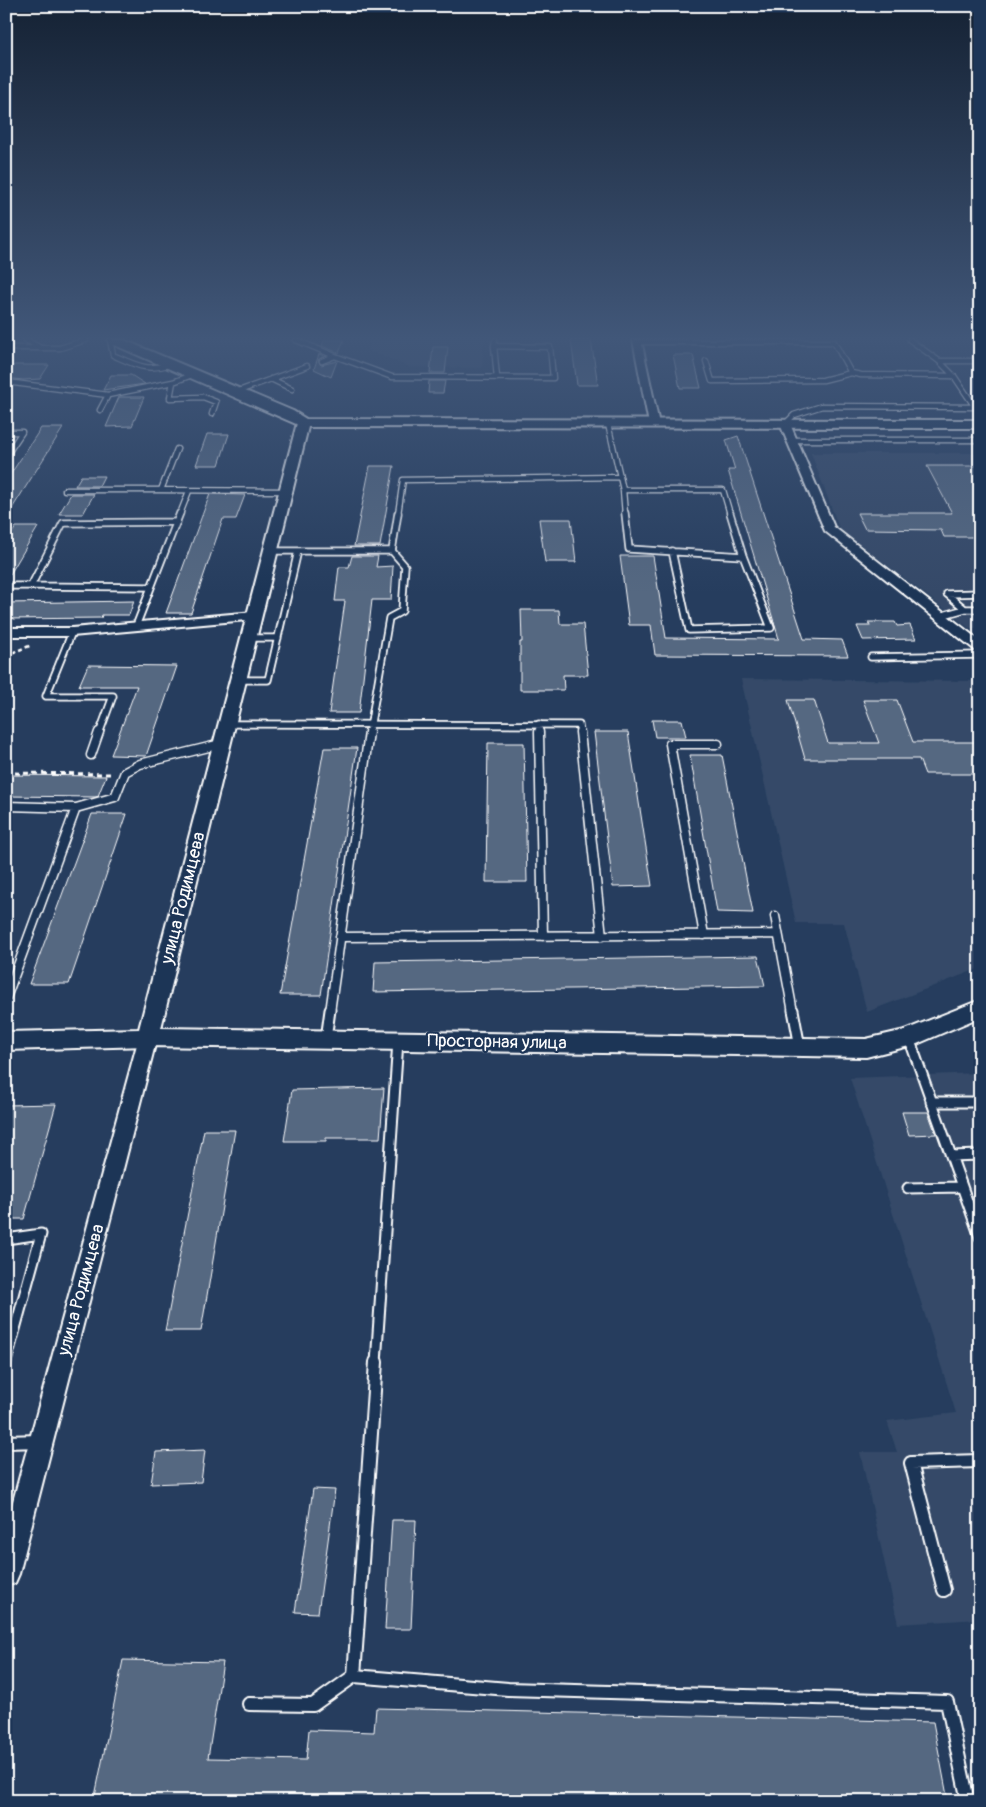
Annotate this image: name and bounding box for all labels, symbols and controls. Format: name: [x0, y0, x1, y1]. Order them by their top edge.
street label: улица Родимцева: [155, 830, 211, 967]
street label: Просторная улица: [427, 1029, 567, 1055]
street label: улица Родимцева: [52, 1222, 110, 1359]

